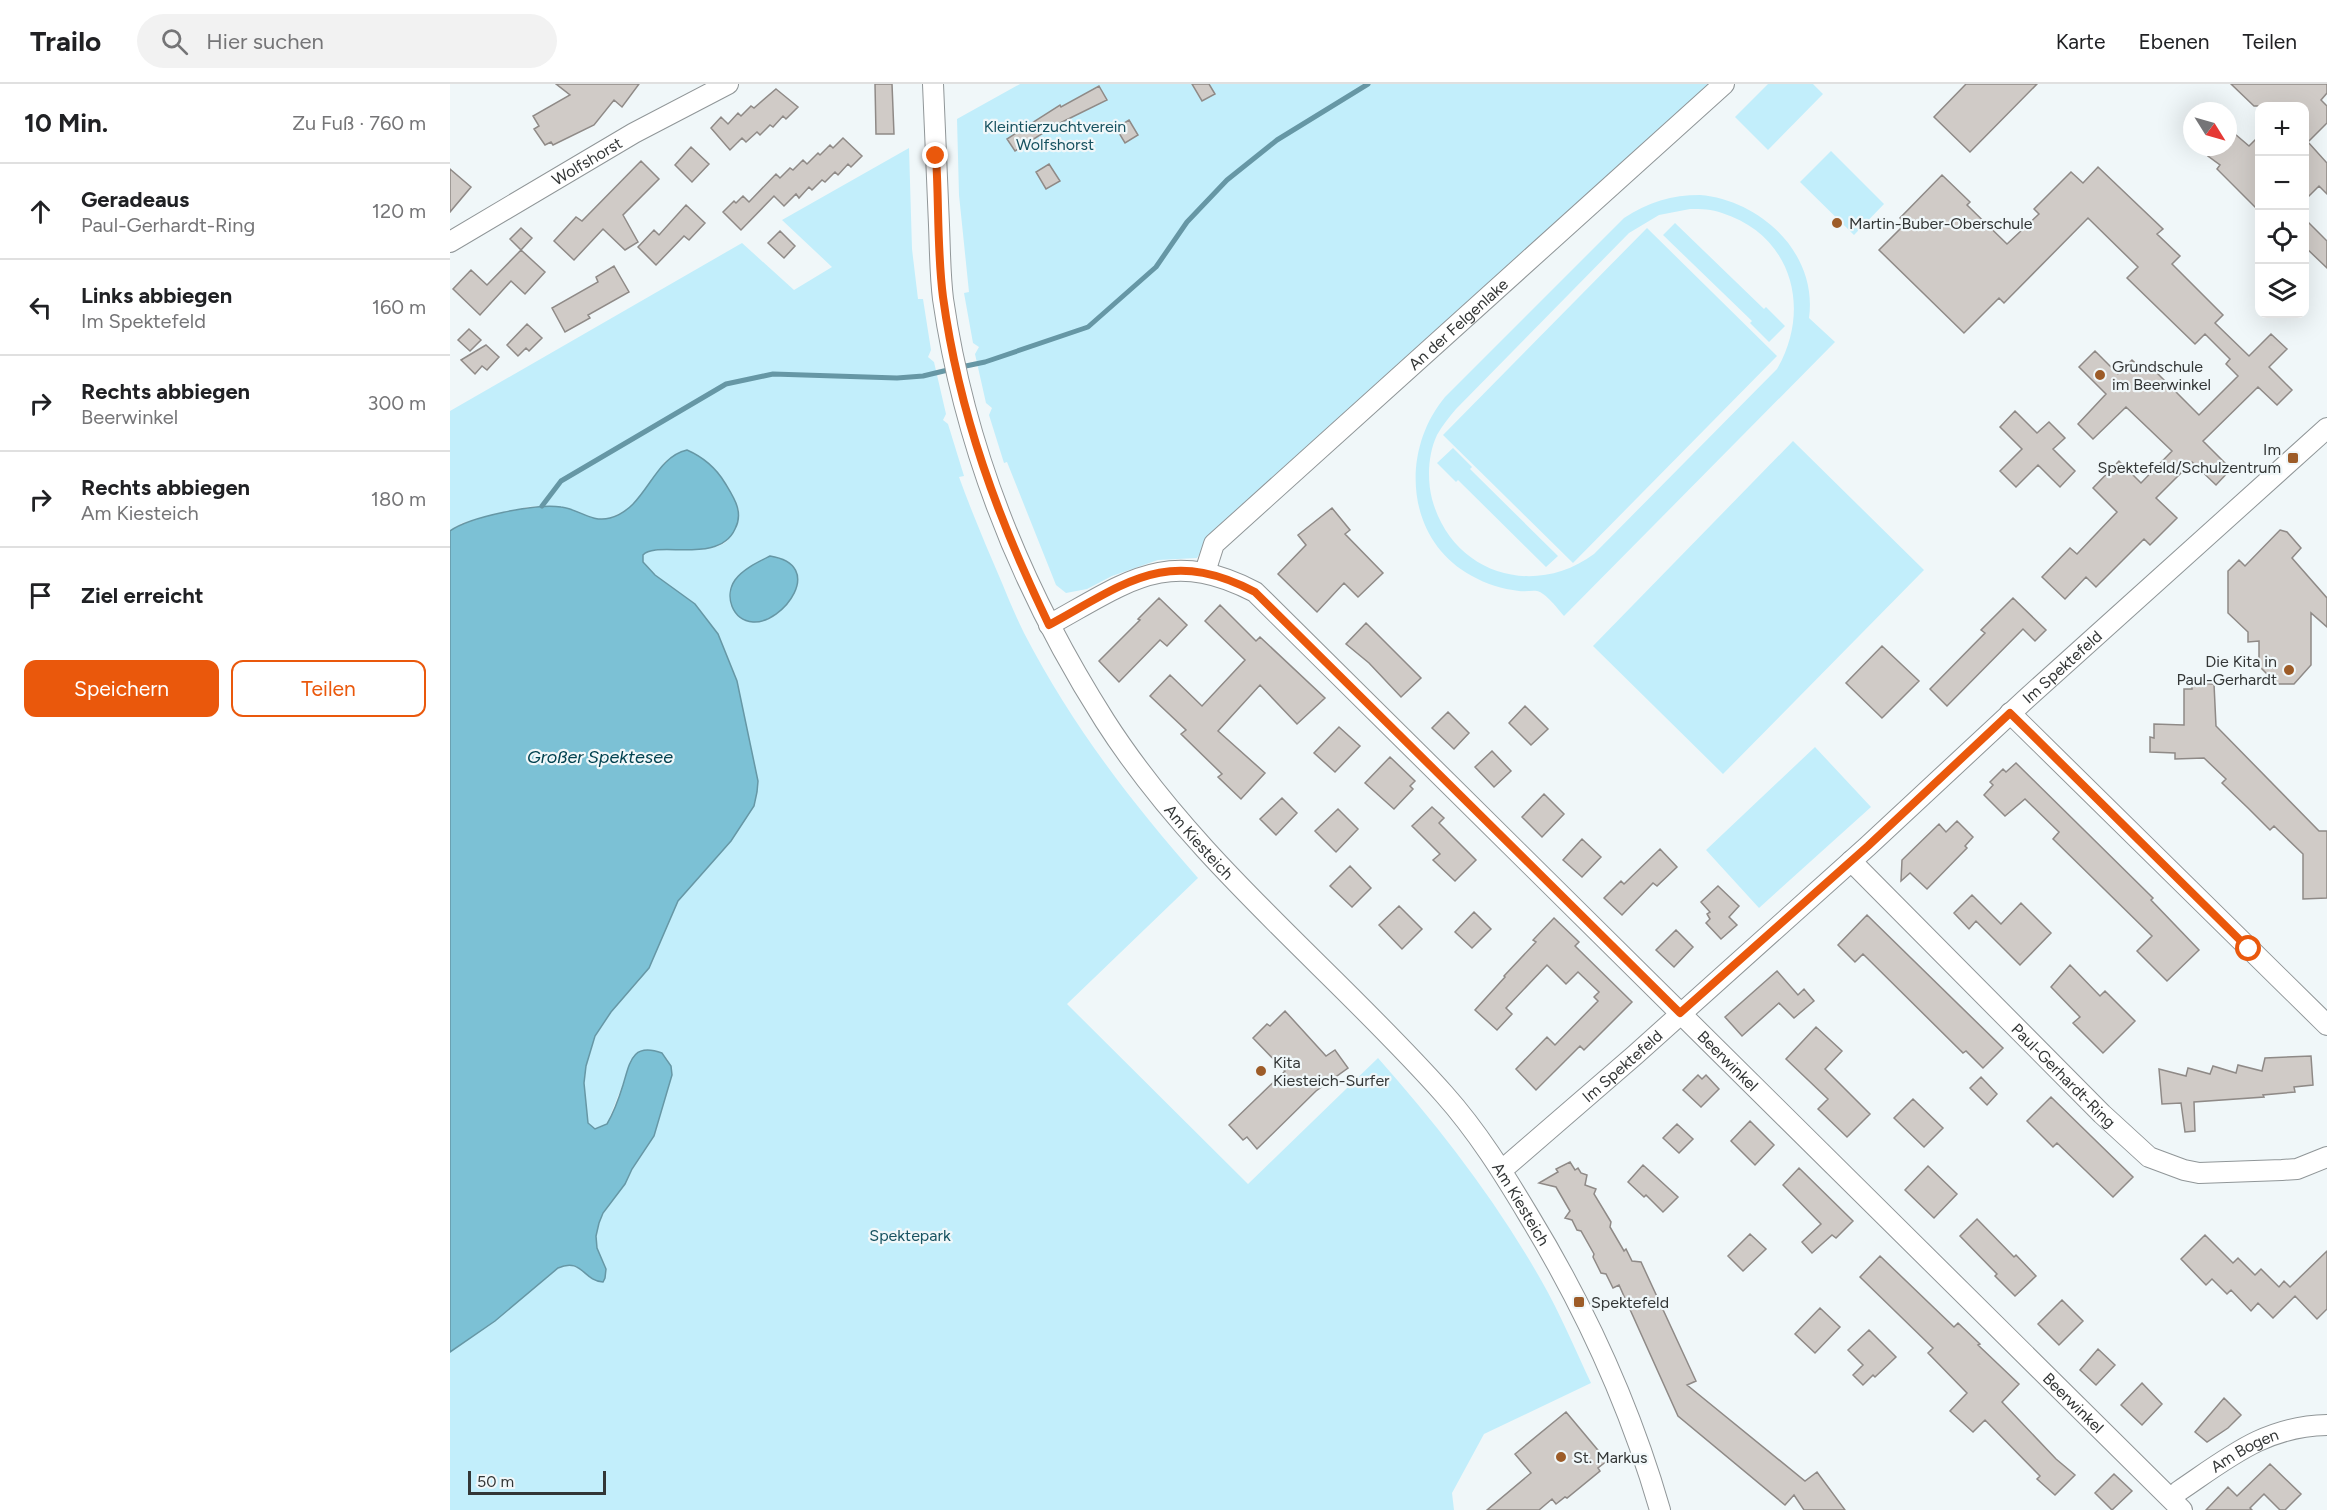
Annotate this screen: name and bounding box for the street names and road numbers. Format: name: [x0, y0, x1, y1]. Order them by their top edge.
street label: Wolfshorst: [548, 133, 625, 189]
street label: An der Felgenlake: [1404, 274, 1512, 374]
street label: Im Spektefeld: [2018, 626, 2105, 707]
street label: Am Kiesteich: [1161, 800, 1238, 883]
street label: Paul-Gerhardt-Ring: [2008, 1019, 2120, 1131]
street label: Im Spektefeld: [1578, 1026, 1666, 1106]
street label: Beerwinkel: [1694, 1026, 1762, 1095]
street label: Am Kiesteich: [1489, 1159, 1554, 1249]
street label: Beerwinkel: [2039, 1368, 2108, 1437]
street label: Am Bogen: [2207, 1424, 2281, 1476]

